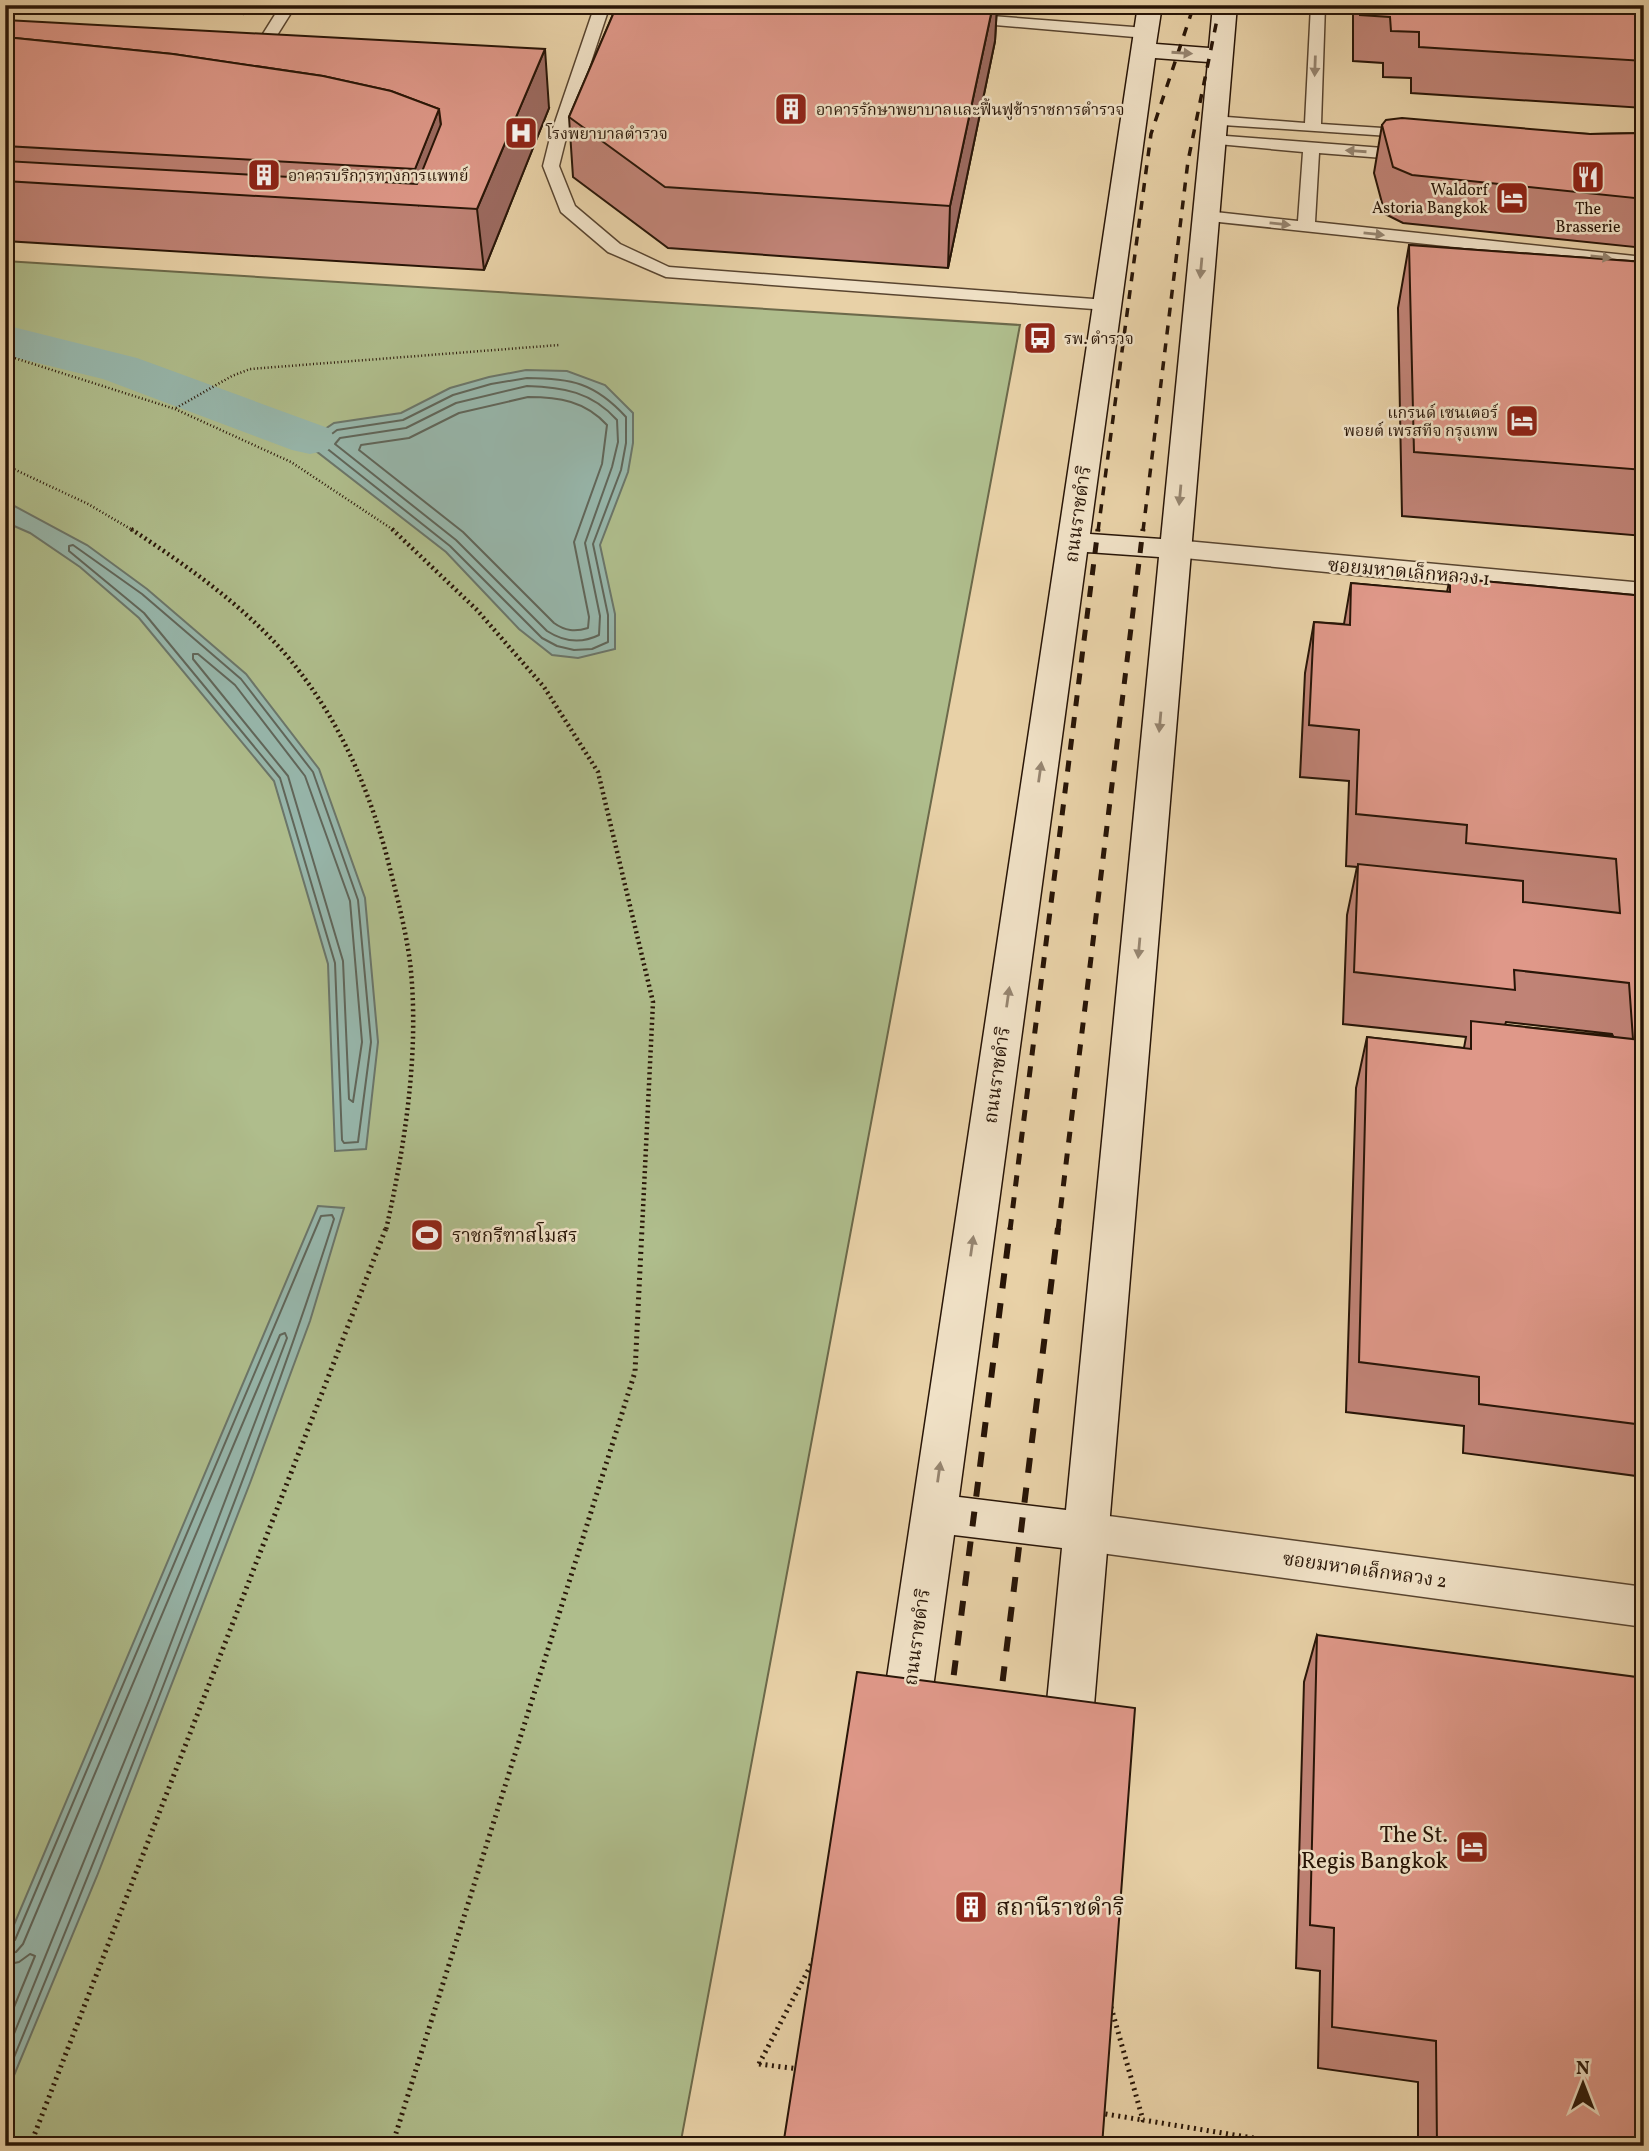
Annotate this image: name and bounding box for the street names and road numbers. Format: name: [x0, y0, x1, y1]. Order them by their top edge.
street label: ถนนราชดำริ: [1059, 464, 1099, 564]
street label: ซอยมหาดเล็กหลวง 1: [1326, 553, 1491, 593]
street label: ถนนราชดำริ: [978, 1025, 1018, 1125]
street label: ซอยมหาดเล็กหลวง 2: [1281, 1547, 1449, 1595]
street label: ถนนราชดำริ: [898, 1587, 938, 1687]

